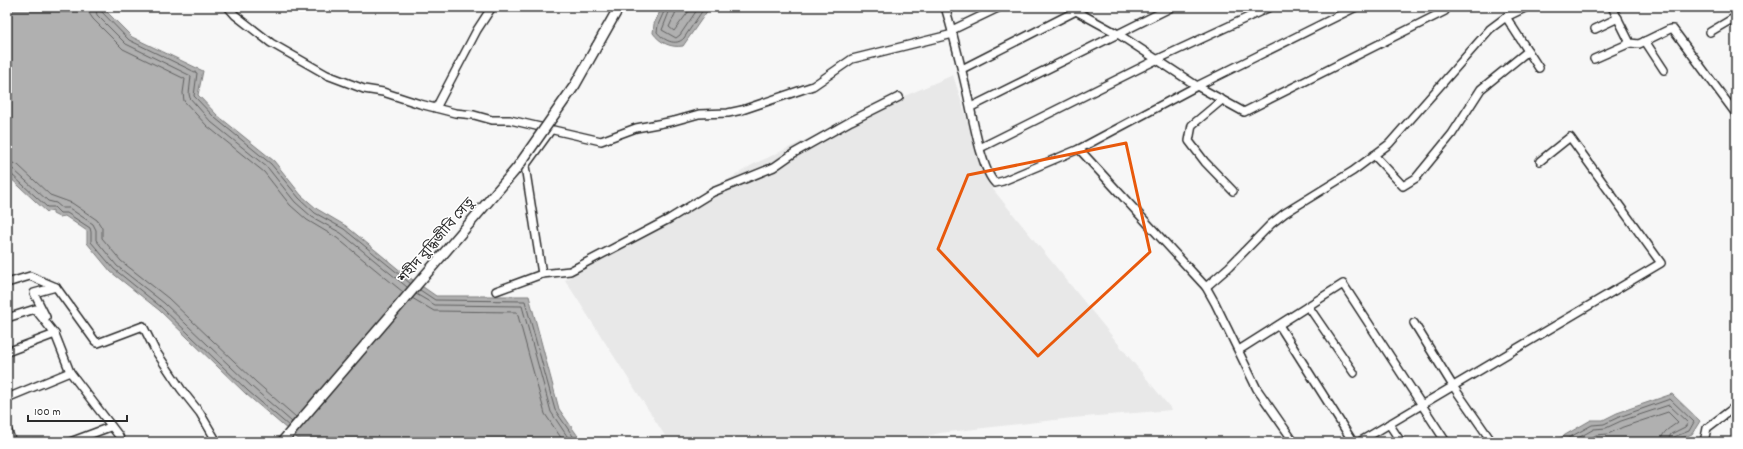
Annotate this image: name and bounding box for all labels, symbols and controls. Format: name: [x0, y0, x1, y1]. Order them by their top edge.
street label: শহীদ বুদ্ধিজীবি সেতু: [394, 193, 481, 289]
scale bar: [28, 397, 127, 423]
text: 100 m: [34, 404, 61, 421]

